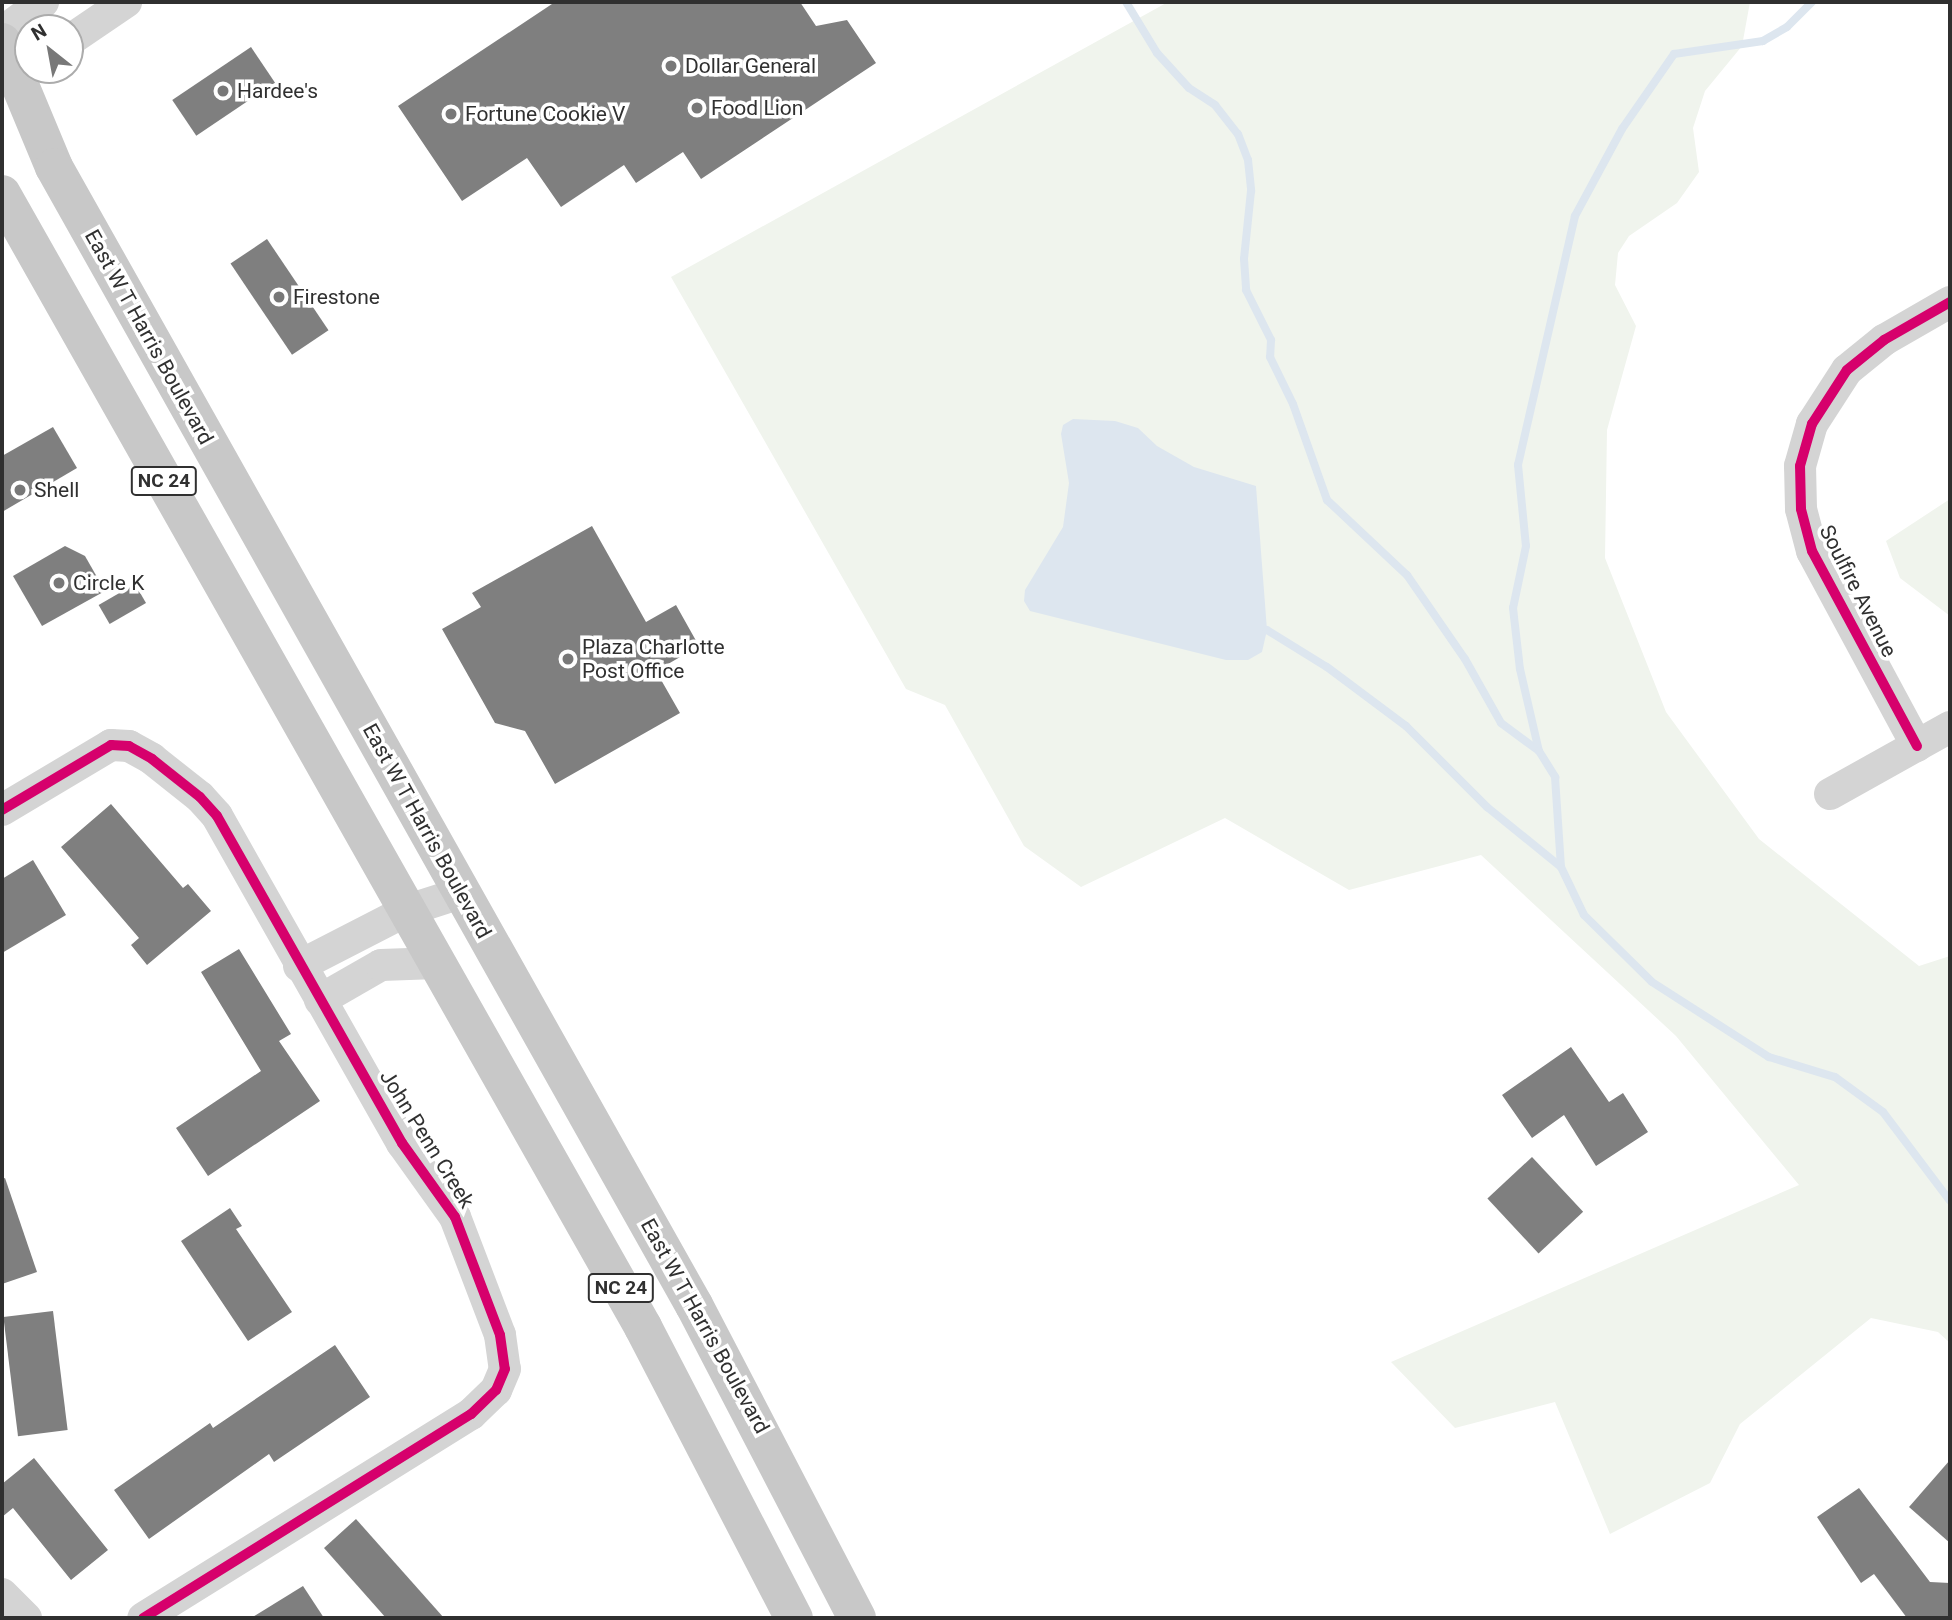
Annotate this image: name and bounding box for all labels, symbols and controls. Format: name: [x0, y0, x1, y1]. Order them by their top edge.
north arrow: [14, 14, 84, 84]
text: N: [27, 19, 51, 46]
place label: Dollar General: [685, 53, 816, 79]
marker: Dollar General: [663, 58, 679, 74]
place label: Hardee's: [237, 78, 318, 104]
marker: Hardee's: [215, 83, 231, 99]
place label: Food Lion: [711, 95, 803, 121]
marker: Food Lion: [689, 100, 705, 116]
place label: Fortune Cookie V: [465, 101, 625, 127]
marker: Fortune Cookie V: [443, 106, 459, 122]
street label: East W T Harris Boulevard: [79, 225, 219, 449]
place label: Firestone: [293, 284, 380, 310]
marker: Firestone: [271, 289, 287, 305]
road number: NC 24: [131, 466, 197, 496]
place label: Shell: [34, 477, 79, 503]
marker: Shell: [12, 482, 28, 498]
street label: Soulfire Avenue: [1814, 521, 1902, 661]
place label: Circle K: [73, 570, 144, 596]
marker: Circle K: [51, 575, 67, 591]
place label: Plaza Charlotte Post Office: [582, 634, 725, 684]
marker: Plaza Charlotte Post Office: [560, 651, 576, 667]
street label: East W T Harris Boulevard: [357, 719, 497, 943]
street label: John Penn Creek: [374, 1065, 480, 1213]
street label: East W T Harris Boulevard: [635, 1214, 775, 1438]
road number: NC 24: [588, 1272, 654, 1304]

